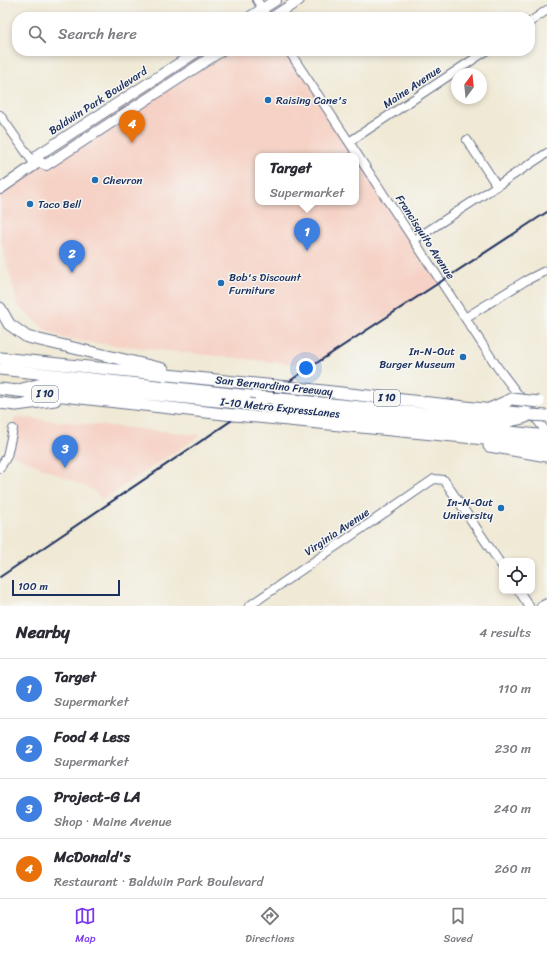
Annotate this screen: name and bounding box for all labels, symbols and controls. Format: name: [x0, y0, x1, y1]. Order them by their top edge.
search box: [12, 12, 535, 56]
text: Search here: [58, 21, 137, 47]
icon: search: [26, 23, 48, 45]
street label: Maine Avenue: [379, 60, 446, 114]
street label: Baldwin Park Boulevard: [45, 61, 152, 140]
north arrow: [451, 68, 487, 104]
place label: Raising Cane's: [276, 91, 348, 110]
marker: Raising Cane's: [263, 95, 273, 105]
pin: 4: [119, 110, 145, 143]
popup: [255, 153, 359, 205]
text: Target: [270, 155, 312, 181]
place label: Chevron: [103, 171, 142, 190]
marker: Chevron: [90, 175, 100, 185]
text: Supermarket: [270, 181, 344, 204]
street label: Francisquito Avenue: [390, 191, 460, 283]
place label: Taco Bell: [38, 195, 82, 214]
marker: Taco Bell: [25, 199, 35, 209]
pin: 1: [294, 218, 320, 251]
pin: 2: [59, 240, 85, 273]
place label: Bob's Discount Furniture: [229, 268, 301, 300]
marker: Bob's Discount Furniture: [216, 278, 226, 288]
place label: In-N-Out Burger Museum: [379, 342, 456, 374]
marker: In-N-Out Burger Museum: [458, 352, 468, 362]
your location: [296, 358, 316, 378]
street label: San Bernardino Freeway: [214, 370, 334, 402]
road number: I 10: [32, 386, 58, 402]
road number: I 10: [374, 390, 400, 406]
street label: I-10 Metro ExpressLanes: [218, 392, 341, 424]
pin: 3: [52, 435, 78, 468]
place label: In-N-Out University: [443, 493, 493, 525]
street label: Virginia Avenue: [300, 503, 374, 561]
marker: In-N-Out University: [496, 503, 506, 513]
map controls: [499, 558, 535, 594]
button: locate: [499, 558, 535, 594]
text: 100 m: [18, 577, 48, 596]
scale bar: [12, 578, 120, 597]
text: Nearby: [16, 617, 70, 647]
text: 4 results: [479, 621, 531, 644]
text: Target: [54, 664, 96, 690]
text: 1: [26, 677, 32, 700]
text: 110 m: [498, 677, 531, 700]
text: Supermarket: [54, 690, 129, 713]
text: Food 4 Less: [54, 724, 130, 750]
text: 2: [25, 737, 33, 760]
text: 230 m: [495, 737, 531, 760]
text: Supermarket: [54, 750, 129, 773]
text: Project-G LA: [54, 784, 140, 810]
text: 3: [25, 797, 33, 820]
text: 240 m: [494, 797, 531, 820]
text: Shop · Maine Avenue: [54, 810, 172, 833]
text: McDonald's: [54, 844, 131, 870]
text: 4: [25, 857, 33, 880]
text: 260 m: [495, 857, 531, 880]
text: Restaurant · Baldwin Park Boulevard: [54, 870, 263, 893]
tab: Map: [74, 905, 96, 948]
tab: Directions: [245, 905, 295, 948]
tab: Saved: [444, 905, 473, 948]

